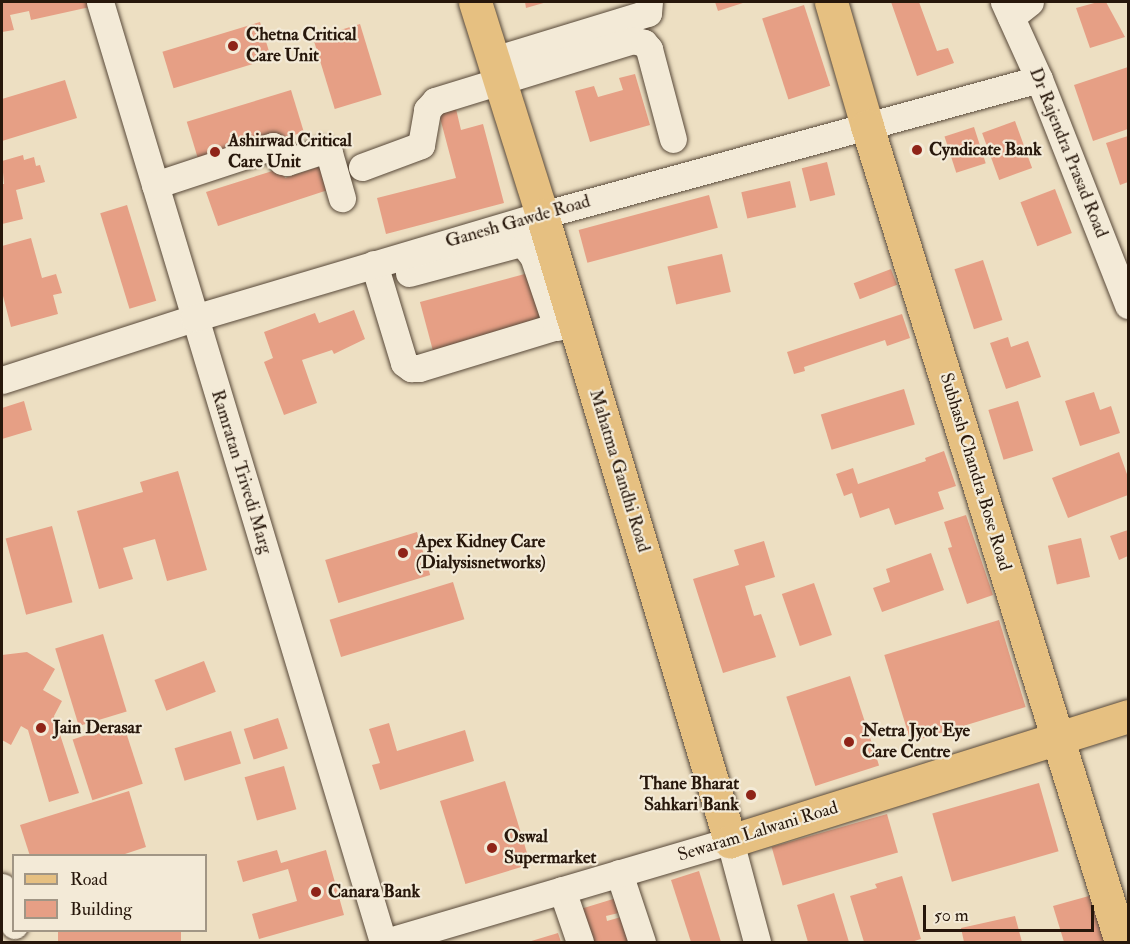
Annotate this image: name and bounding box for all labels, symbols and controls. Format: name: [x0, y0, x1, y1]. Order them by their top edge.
place label: Chetna Critical Care Unit: [246, 25, 357, 68]
marker: Chetna Critical Care Unit: [224, 37, 242, 55]
street label: Dr Rajendra Prasad Road: [1024, 65, 1112, 241]
place label: Ashirwad Critical Care Unit: [228, 131, 352, 174]
place label: Cyndicate Bank: [929, 139, 1042, 161]
marker: Ashirwad Critical Care Unit: [206, 143, 224, 161]
marker: Cyndicate Bank: [910, 143, 924, 157]
street label: Ganesh Gawde Road: [443, 191, 593, 253]
street label: Subhash Chandra Bose Road: [935, 370, 1015, 574]
street label: Ramratan Trivedi Marg: [206, 387, 276, 557]
street label: Mahatma Gandhi Road: [584, 387, 654, 555]
place label: Apex Kidney Care (Dialysisnetworks): [416, 532, 546, 574]
marker: Apex Kidney Care (Dialysisnetworks): [394, 544, 412, 562]
place label: Jain Derasar: [53, 717, 142, 739]
marker: Jain Derasar: [34, 721, 48, 735]
place label: Netra Jyot Eye Care Centre: [862, 721, 970, 764]
marker: Netra Jyot Eye Care Centre: [840, 733, 858, 751]
place label: Thane Bharat Sahkari Bank: [640, 774, 739, 816]
marker: Thane Bharat Sahkari Bank: [744, 788, 758, 802]
street label: Sewaram Lalwani Road: [675, 797, 841, 867]
place label: Oswal Supermarket: [504, 827, 596, 870]
marker: Oswal Supermarket: [485, 841, 499, 855]
legend: [12, 854, 207, 932]
text: Road: [70, 868, 108, 891]
place label: Canara Bank: [328, 881, 420, 903]
marker: Canara Bank: [309, 885, 323, 899]
scale bar: [926, 893, 1097, 931]
text: Building: [70, 898, 132, 921]
text: 50 m: [934, 904, 969, 927]

